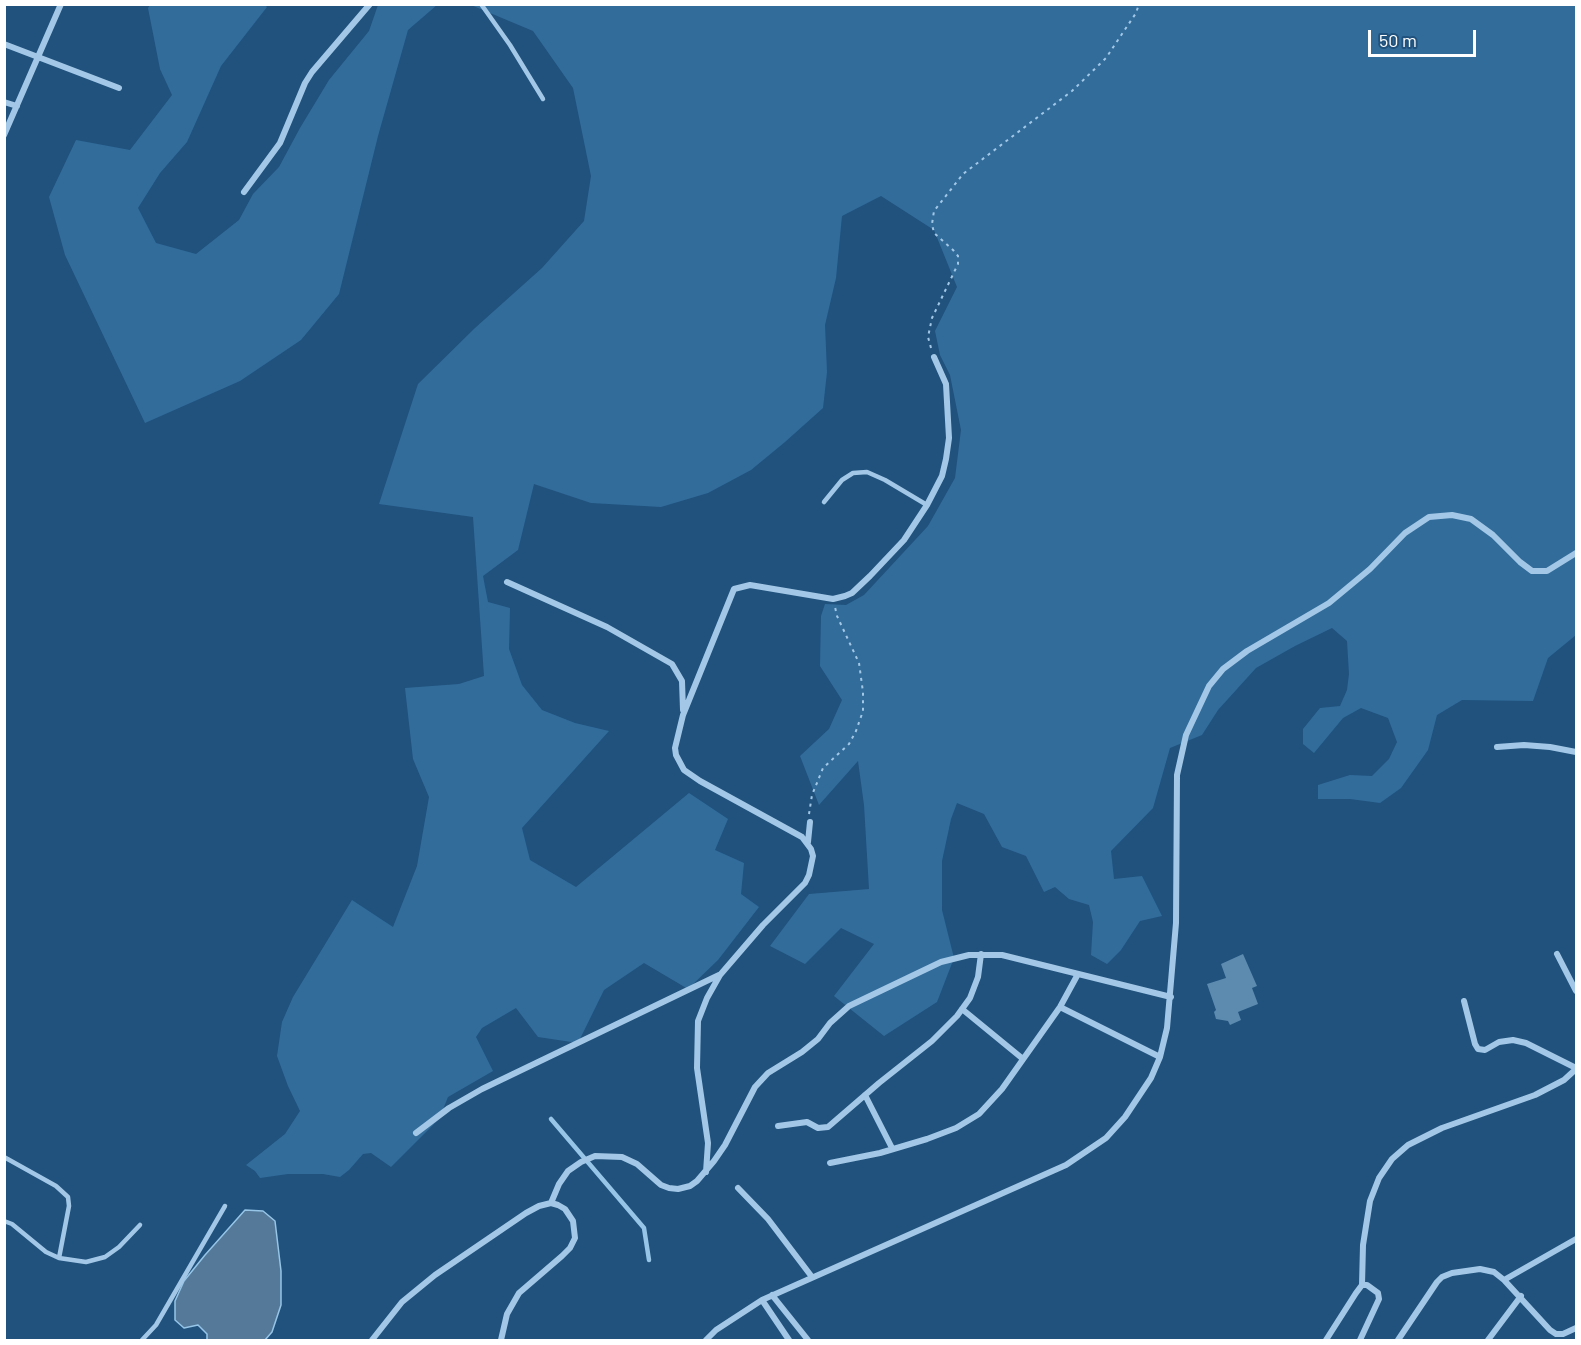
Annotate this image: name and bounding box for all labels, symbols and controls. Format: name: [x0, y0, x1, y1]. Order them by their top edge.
scale bar: [1371, 18, 1479, 56]
text: 50 m: [1379, 29, 1417, 51]

